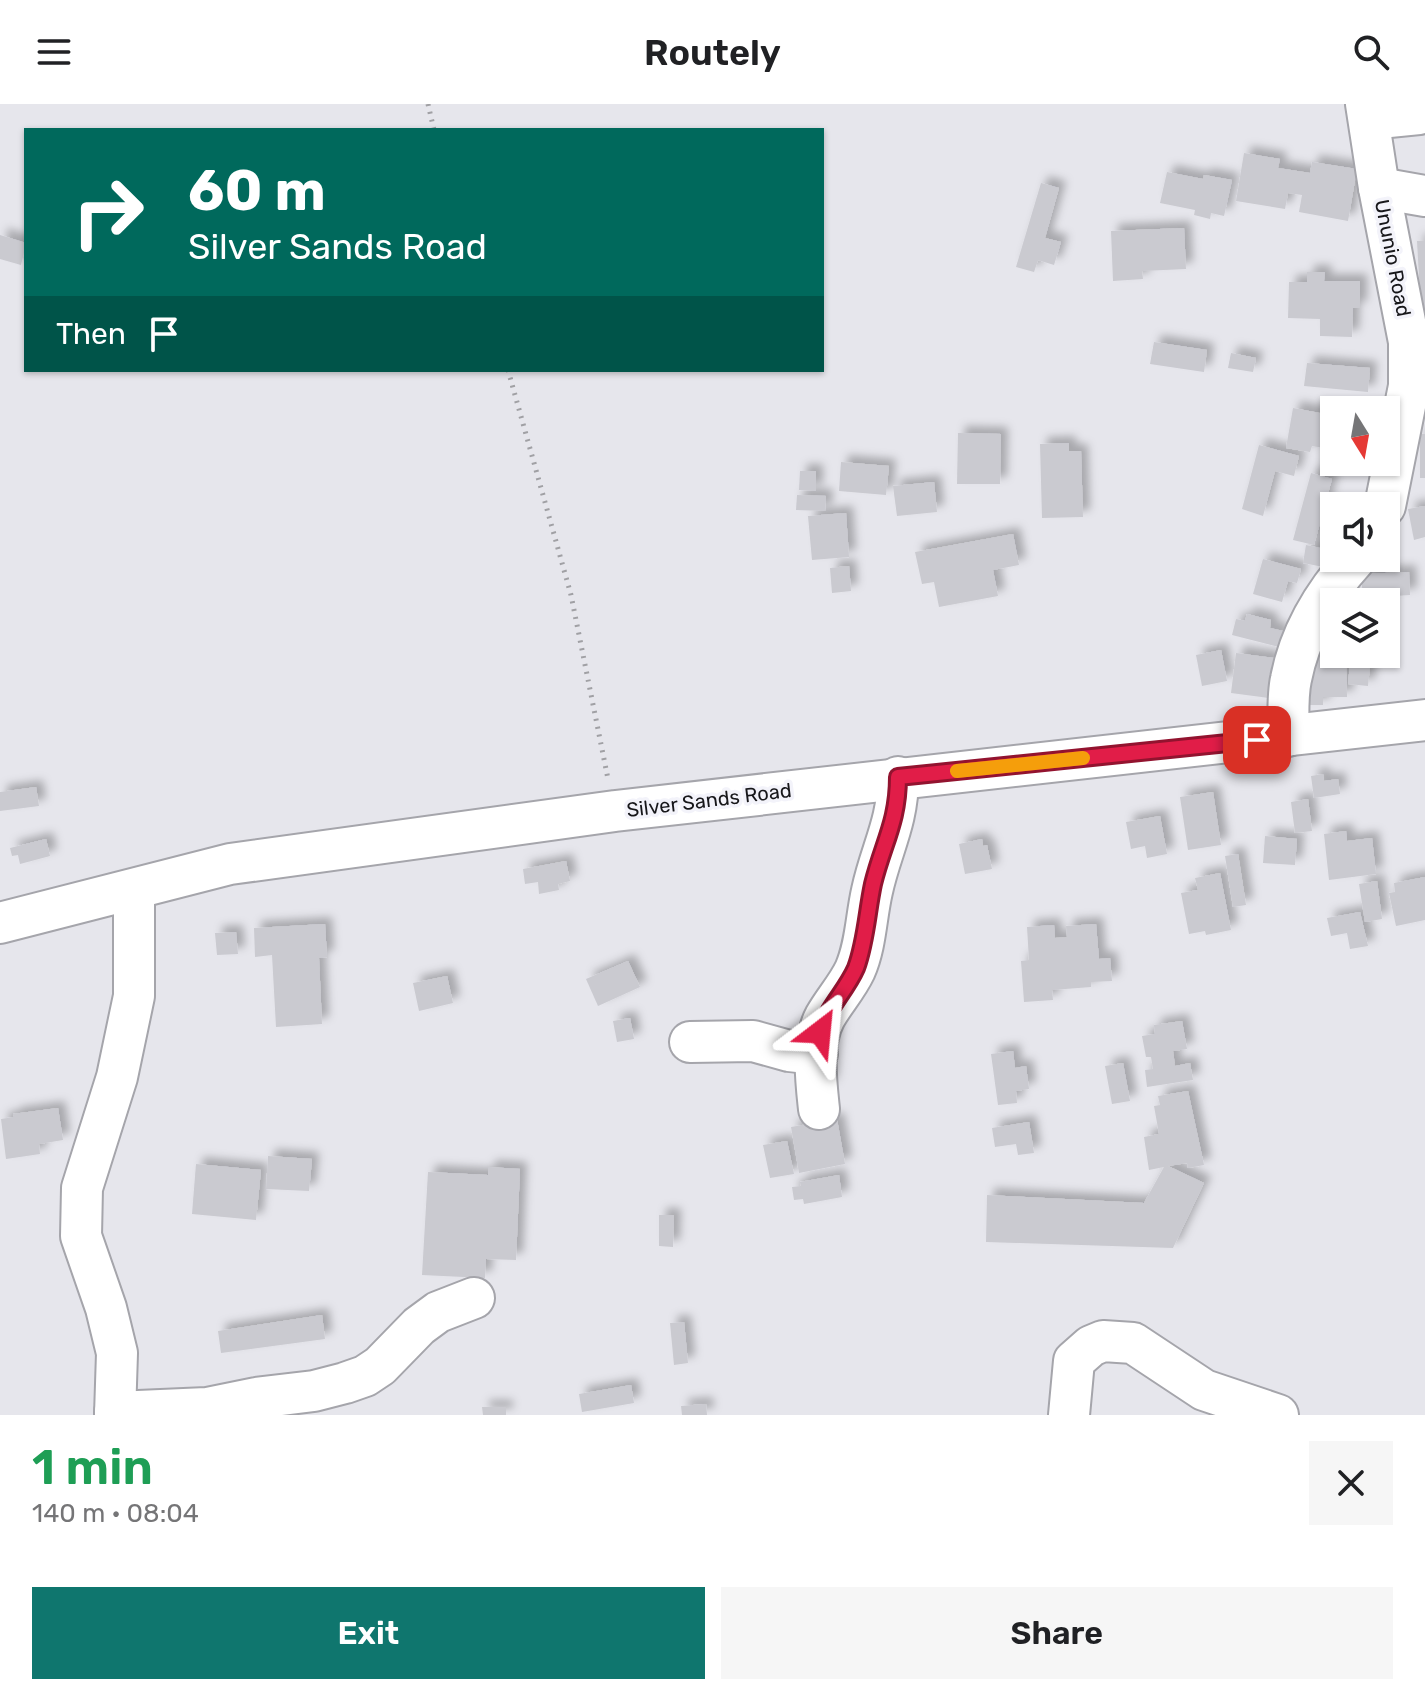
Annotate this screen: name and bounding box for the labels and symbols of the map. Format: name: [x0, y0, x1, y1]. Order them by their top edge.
street label: Ununio Road: [1370, 197, 1416, 319]
north arrow: [1320, 396, 1400, 476]
pin: [1223, 706, 1291, 774]
street label: Silver Sands Road: [625, 778, 793, 822]
position arrow: [778, 990, 862, 1074]

